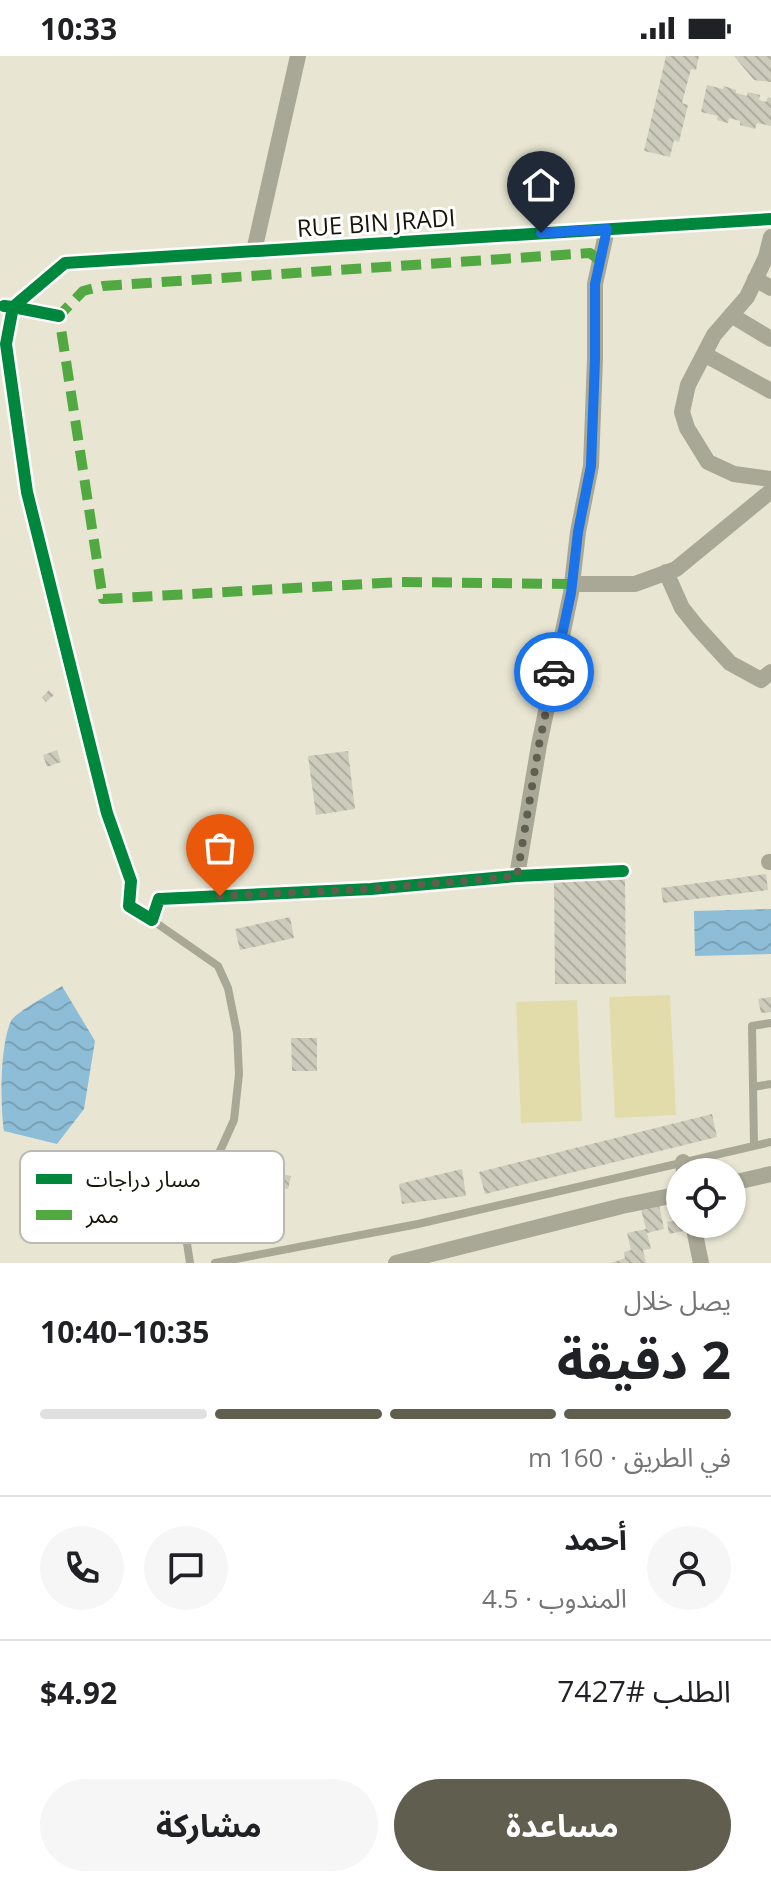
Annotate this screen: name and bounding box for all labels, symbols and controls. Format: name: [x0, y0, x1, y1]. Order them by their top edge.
text: 10:33: [40, 8, 117, 49]
pin: [507, 151, 575, 233]
icon: home: [519, 163, 563, 207]
street label: RUE BIN JRADI: [296, 200, 456, 244]
courier: [514, 632, 594, 712]
icon: car: [532, 650, 576, 694]
pin: [186, 814, 254, 896]
icon: bag: [198, 826, 242, 870]
legend: [20, 1151, 284, 1243]
map controls: [666, 1158, 746, 1238]
button: locate: [666, 1158, 746, 1238]
text: مسار دراجات: [86, 1163, 201, 1193]
text: ممر: [85, 1199, 119, 1229]
text: يصل خلال: [624, 1282, 731, 1318]
text: 10:35–10:40: [40, 1311, 209, 1352]
text: 2 دقيقة: [557, 1323, 731, 1394]
text: في الطريق · 160 m: [528, 1439, 731, 1475]
text: أحمد: [564, 1518, 627, 1559]
button: phone: [40, 1526, 124, 1610]
button: chat: [144, 1526, 228, 1610]
button: person: [647, 1526, 731, 1610]
text: المندوب · 4.5: [482, 1580, 627, 1616]
text: الطلب #7427: [557, 1670, 731, 1711]
text: $4.92: [40, 1672, 117, 1713]
button: مشاركة: [40, 1779, 378, 1871]
button: مساعدة: [394, 1779, 731, 1871]

